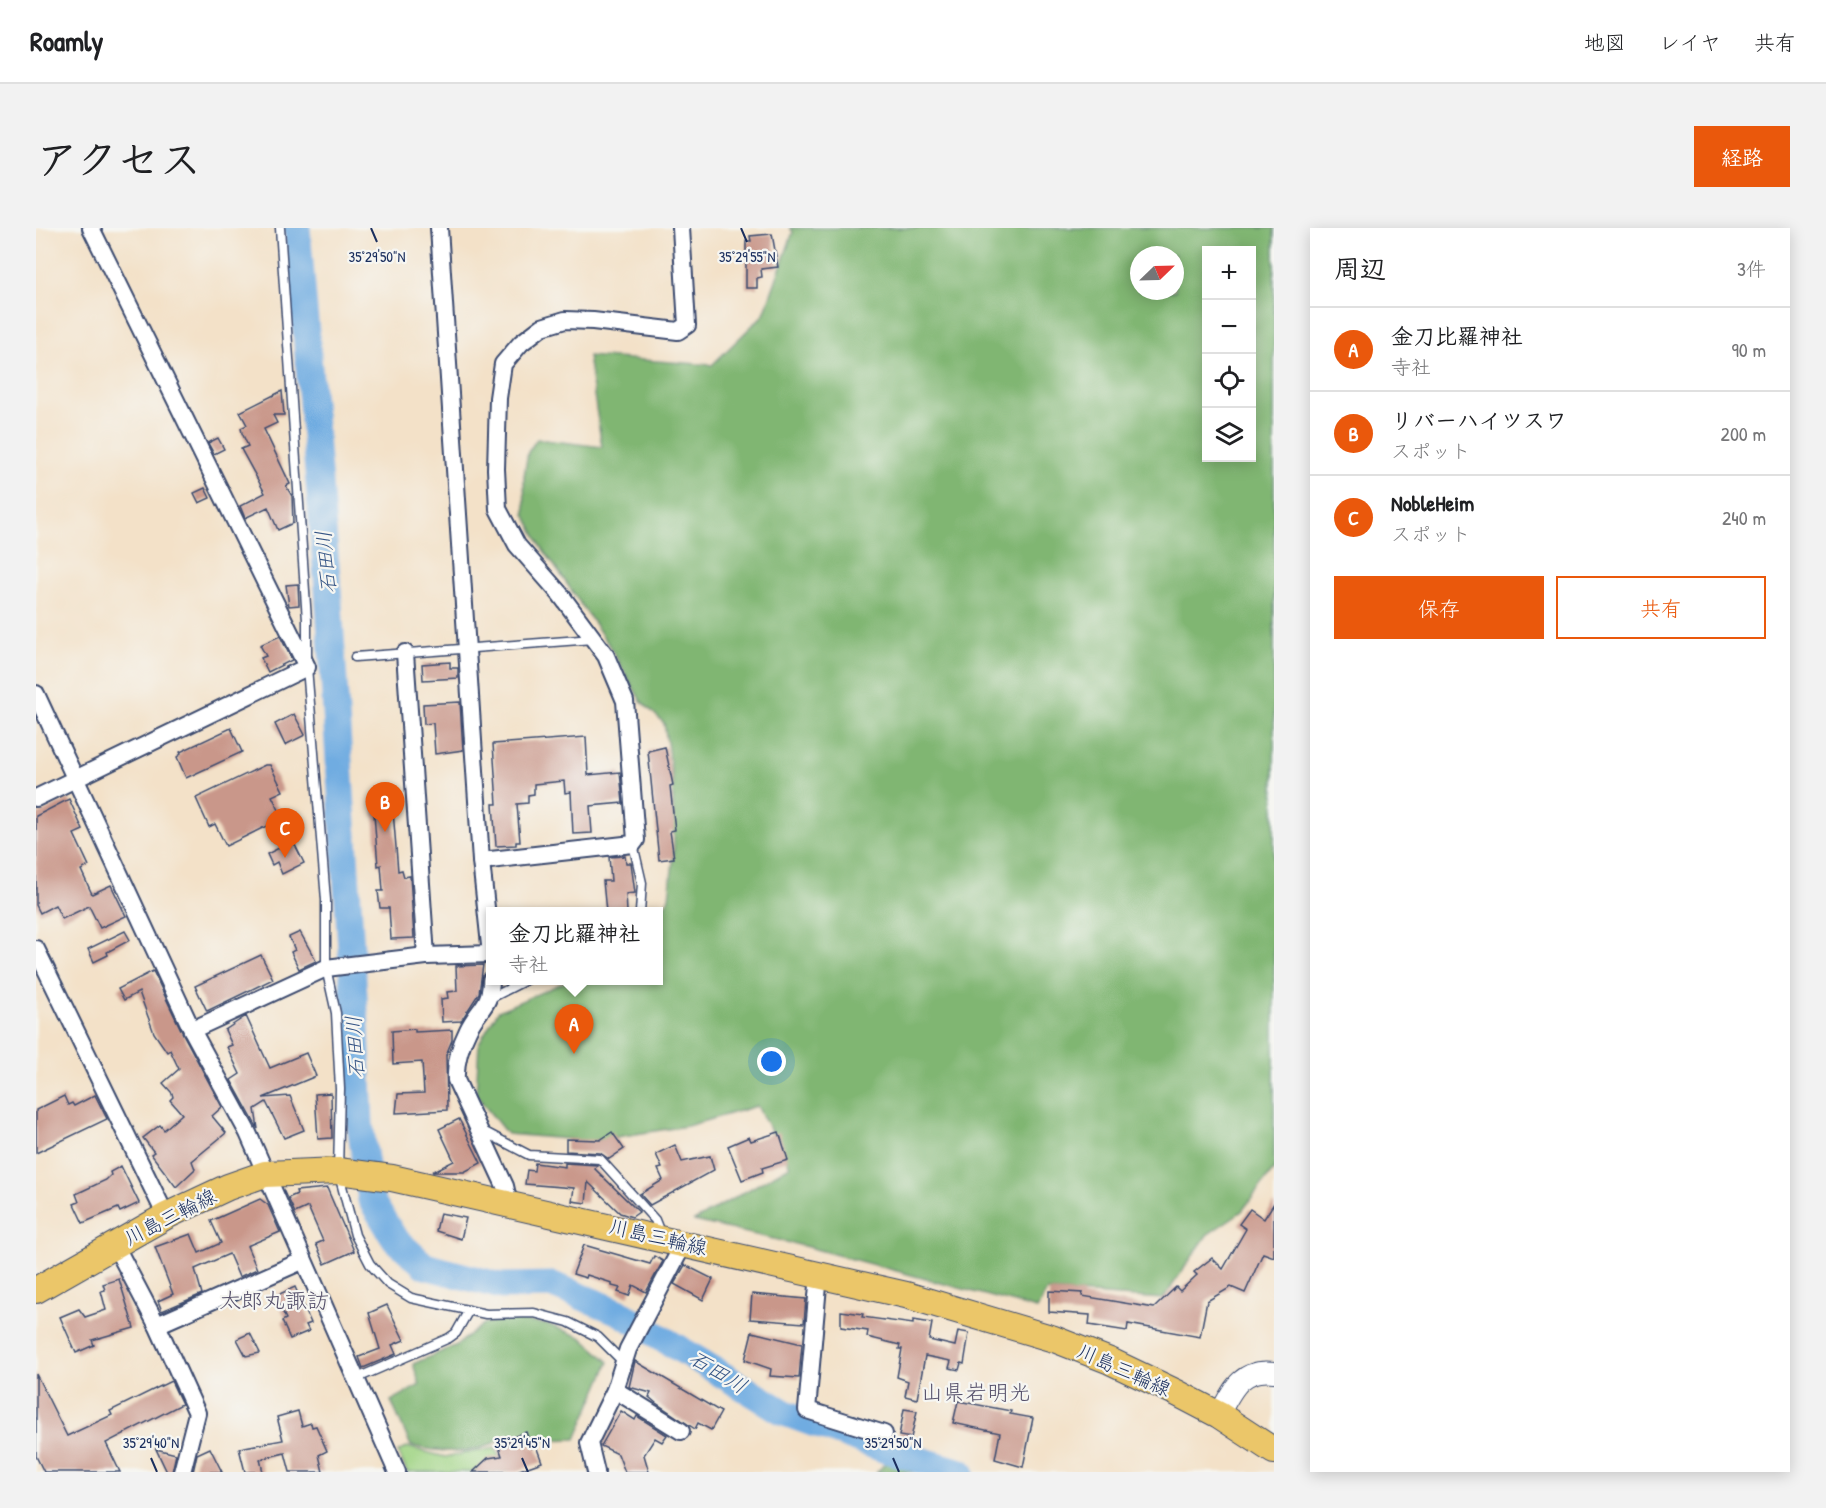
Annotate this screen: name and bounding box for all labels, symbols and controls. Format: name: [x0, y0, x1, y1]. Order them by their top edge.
text: Roamly: [30, 22, 103, 60]
text: 地図: [1584, 28, 1626, 57]
text: レイヤ: [1659, 28, 1721, 57]
text: 共有: [1754, 28, 1796, 57]
button: 経路: [1694, 126, 1790, 187]
text: アクセス: [36, 130, 201, 187]
text: 35°29'50"N: [348, 246, 406, 267]
text: 35°29'55"N: [719, 246, 775, 267]
north arrow: [1130, 246, 1184, 300]
map controls: [1202, 246, 1256, 462]
button: +: [1202, 246, 1256, 300]
text: 周辺: [1334, 251, 1386, 286]
text: 3件: [1737, 255, 1766, 282]
button: −: [1202, 300, 1256, 354]
text: 金刀比羅神社: [1391, 321, 1523, 351]
text: A: [1349, 336, 1358, 363]
text: 90 m: [1732, 336, 1766, 363]
text: 寺社: [1391, 353, 1431, 380]
button: locate: [1202, 354, 1256, 408]
text: リバーハイツスワ: [1391, 405, 1567, 435]
button: layers: [1202, 408, 1256, 462]
text: B: [1348, 420, 1359, 447]
text: 200 m: [1721, 420, 1766, 447]
text: スポット: [1391, 437, 1471, 464]
text: NobleHeim: [1391, 488, 1474, 518]
text: C: [1348, 504, 1359, 531]
text: 240 m: [1722, 504, 1766, 531]
text: スポット: [1391, 520, 1471, 547]
water label: 石田川: [308, 529, 343, 595]
button: 保存: [1334, 576, 1544, 639]
button: 共有: [1556, 576, 1766, 639]
pin: B: [366, 782, 404, 832]
pin: C: [266, 808, 304, 858]
popup: [486, 907, 663, 985]
text: 金刀比羅神社: [508, 918, 641, 948]
text: 寺社: [508, 950, 548, 977]
pin: A: [554, 1004, 594, 1054]
water label: 石田川: [338, 1015, 371, 1079]
your location: [757, 1047, 786, 1076]
street label: 川島三輪線: [119, 1182, 220, 1251]
street label: 川島三輪線: [606, 1212, 710, 1261]
district label: 太郎丸諏訪: [219, 1285, 329, 1315]
street label: 川島三輪線: [1073, 1337, 1175, 1402]
water label: 石田川: [684, 1343, 753, 1400]
district label: 山県岩明光: [921, 1377, 1031, 1407]
text: 35°29'40"N: [123, 1432, 179, 1453]
text: 35°29'45"N: [494, 1432, 550, 1453]
text: 35°29'50"N: [864, 1432, 922, 1453]

